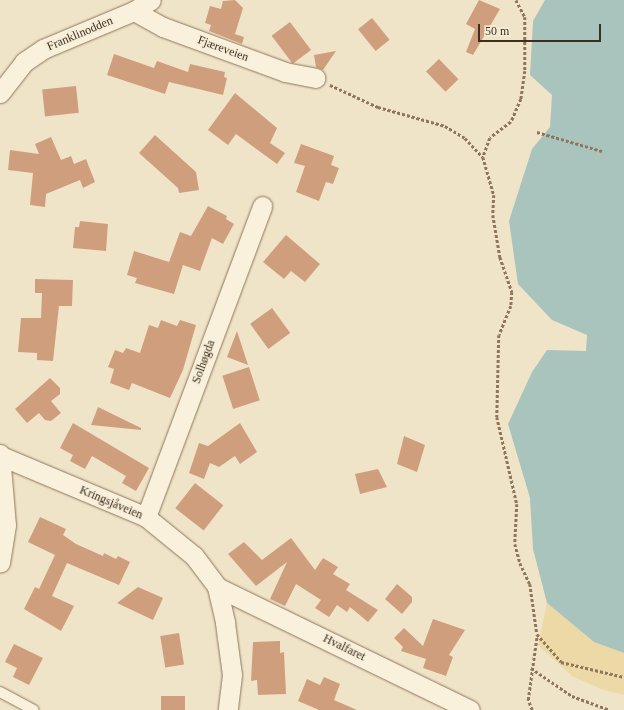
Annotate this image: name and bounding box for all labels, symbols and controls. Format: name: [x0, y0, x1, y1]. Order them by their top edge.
street label: Franklinodden: [45, 14, 115, 54]
scale bar: [480, 16, 603, 42]
text: 50 m: [485, 24, 509, 38]
street label: Fjæreveien: [195, 33, 251, 65]
street label: Solhøgda: [189, 338, 219, 386]
street label: Kringsjåveien: [77, 483, 145, 523]
street label: Hvalfaret: [320, 632, 368, 664]

